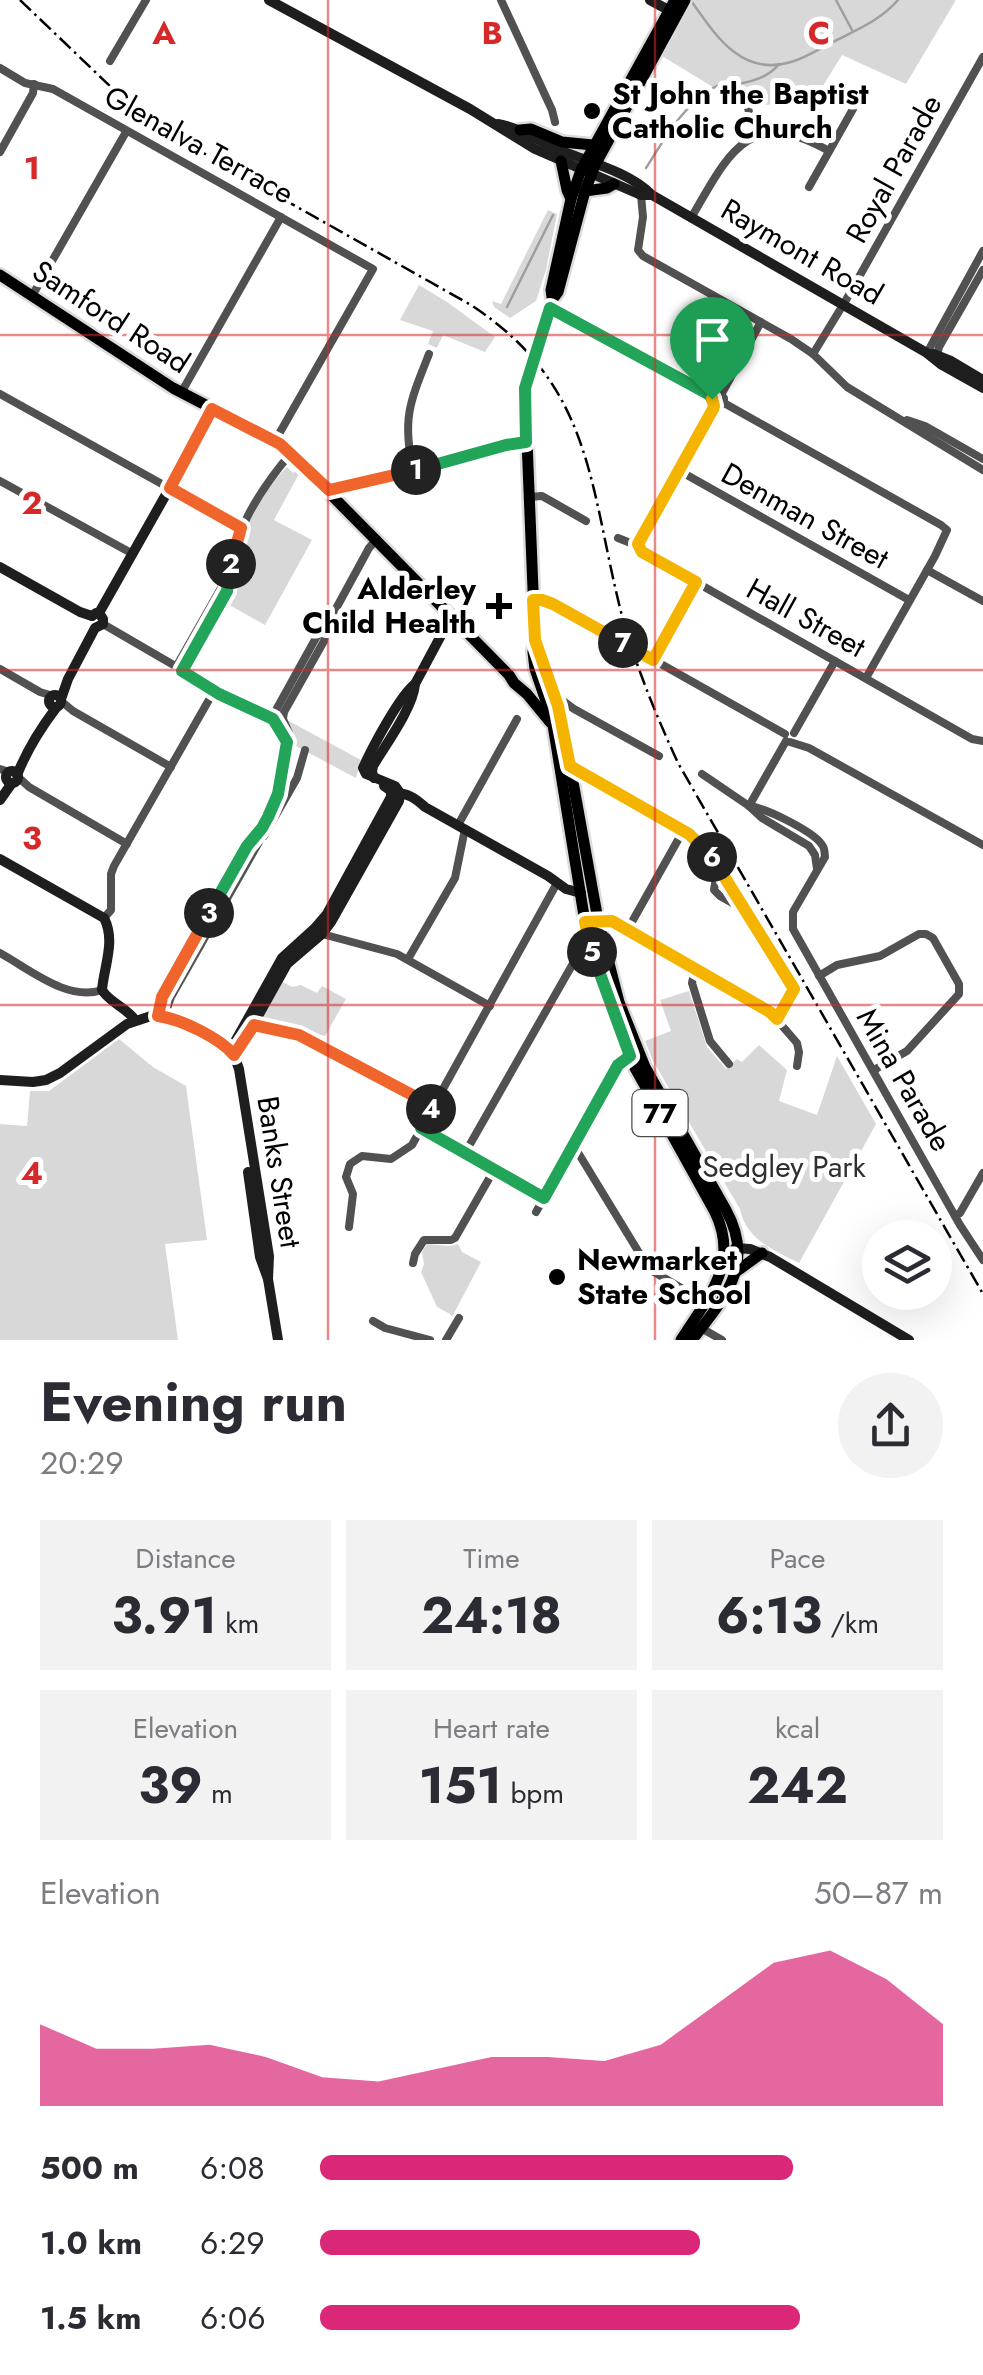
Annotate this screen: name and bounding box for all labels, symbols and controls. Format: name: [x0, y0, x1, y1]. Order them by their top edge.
text: A: [151, 10, 176, 56]
text: B: [481, 10, 503, 56]
text: C: [808, 10, 830, 56]
place label: St John the Baptist Catholic Church: [612, 72, 869, 149]
street label: Glenalva Terrace: [97, 75, 302, 214]
street label: Royal Parade: [835, 87, 952, 251]
marker: St John the Baptist Catholic Church: [581, 100, 603, 122]
text: 1: [24, 145, 40, 191]
street label: Raymont Road: [713, 188, 891, 315]
street label: Samford Road: [24, 249, 199, 384]
pin: [670, 297, 755, 400]
icon: arrive: [685, 312, 740, 367]
pin: 1: [391, 445, 441, 495]
text: 1: [409, 449, 423, 490]
street label: Denman Street: [714, 452, 898, 580]
text: 2: [22, 480, 43, 526]
pin: 2: [206, 539, 256, 589]
text: 2: [222, 543, 240, 584]
place label: Alderley Child Health: [302, 567, 476, 644]
street label: Hall Street: [739, 567, 874, 668]
marker: Alderley Child Health: [486, 593, 512, 619]
pin: 7: [598, 618, 648, 668]
text: 7: [615, 622, 631, 663]
text: 3: [22, 815, 42, 861]
pin: 6: [687, 832, 737, 882]
text: 6: [703, 836, 721, 877]
pin: 3: [184, 888, 234, 938]
text: 3: [200, 892, 218, 933]
pin: 5: [567, 927, 617, 977]
text: 5: [583, 931, 601, 972]
street label: Mina Parade: [846, 1000, 963, 1159]
pin: 4: [406, 1084, 456, 1134]
text: 4: [421, 1088, 441, 1129]
road number: 77: [632, 1090, 688, 1136]
street label: Banks Street: [246, 1093, 313, 1252]
park label: Sedgley Park: [702, 1145, 867, 1188]
text: 4: [21, 1150, 43, 1196]
map controls: [862, 1220, 952, 1310]
button: layers: [862, 1220, 952, 1310]
place label: Newmarket State School: [577, 1238, 751, 1315]
marker: Newmarket State School: [546, 1266, 568, 1288]
text: Evening run: [40, 1362, 347, 1442]
button: share: [838, 1373, 943, 1478]
text: 20:29: [40, 1440, 124, 1486]
text: Distance: [135, 1538, 236, 1579]
text: Time: [463, 1538, 520, 1579]
text: Pace: [770, 1538, 825, 1579]
text: 3.91: [112, 1579, 217, 1652]
text: 24:18: [421, 1579, 562, 1652]
text: 6:13: [716, 1579, 822, 1652]
text: km: [217, 1603, 259, 1644]
text: /km: [822, 1603, 879, 1644]
text: Elevation: [133, 1708, 238, 1749]
text: Heart rate: [433, 1708, 550, 1749]
text: kcal: [775, 1708, 820, 1749]
text: 39: [138, 1749, 203, 1822]
text: 151: [419, 1749, 502, 1822]
text: 242: [747, 1749, 848, 1822]
text: m: [203, 1773, 233, 1814]
text: bpm: [502, 1773, 564, 1814]
text: Elevation: [40, 1870, 161, 1916]
text: 50–87 m: [814, 1870, 943, 1916]
text: 500 m: [40, 2145, 139, 2191]
text: 6:08: [200, 2145, 265, 2191]
text: 1.0 km: [40, 2220, 142, 2266]
text: 6:29: [200, 2220, 265, 2266]
text: 1.5 km: [40, 2295, 142, 2341]
text: 6:06: [200, 2295, 266, 2341]

